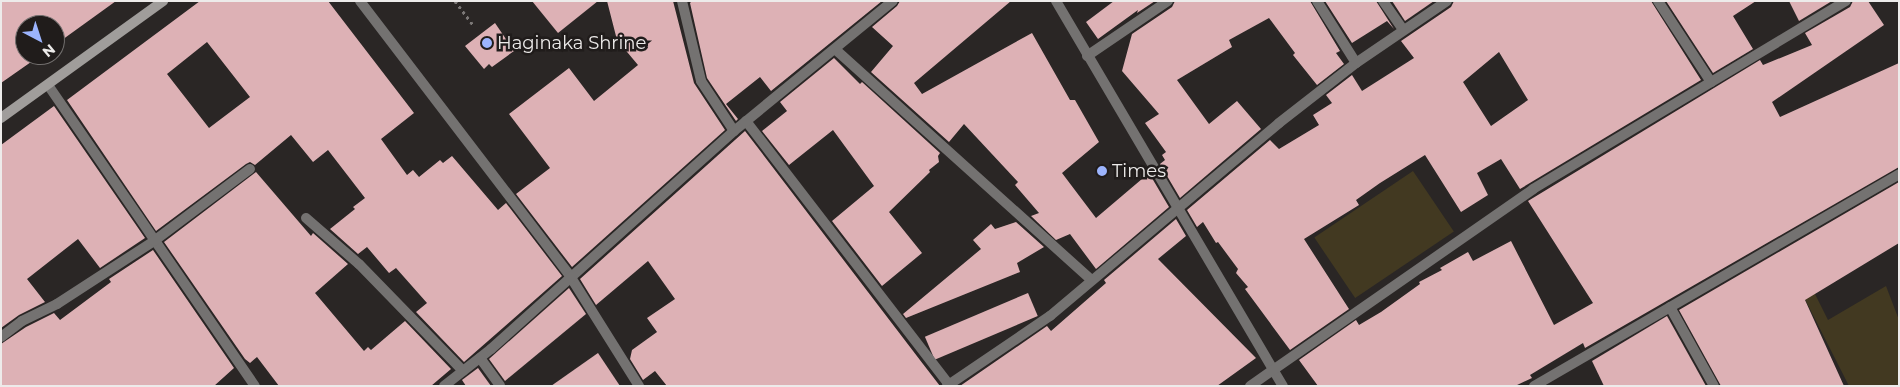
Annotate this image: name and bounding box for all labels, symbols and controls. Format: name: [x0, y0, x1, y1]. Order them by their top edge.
north arrow: [15, 15, 65, 65]
place label: Haginaka Shrine: [497, 32, 646, 54]
marker: Haginaka Shrine: [481, 37, 493, 49]
text: N: [39, 40, 59, 61]
place label: Times: [1112, 160, 1166, 182]
marker: Times: [1096, 165, 1108, 177]

